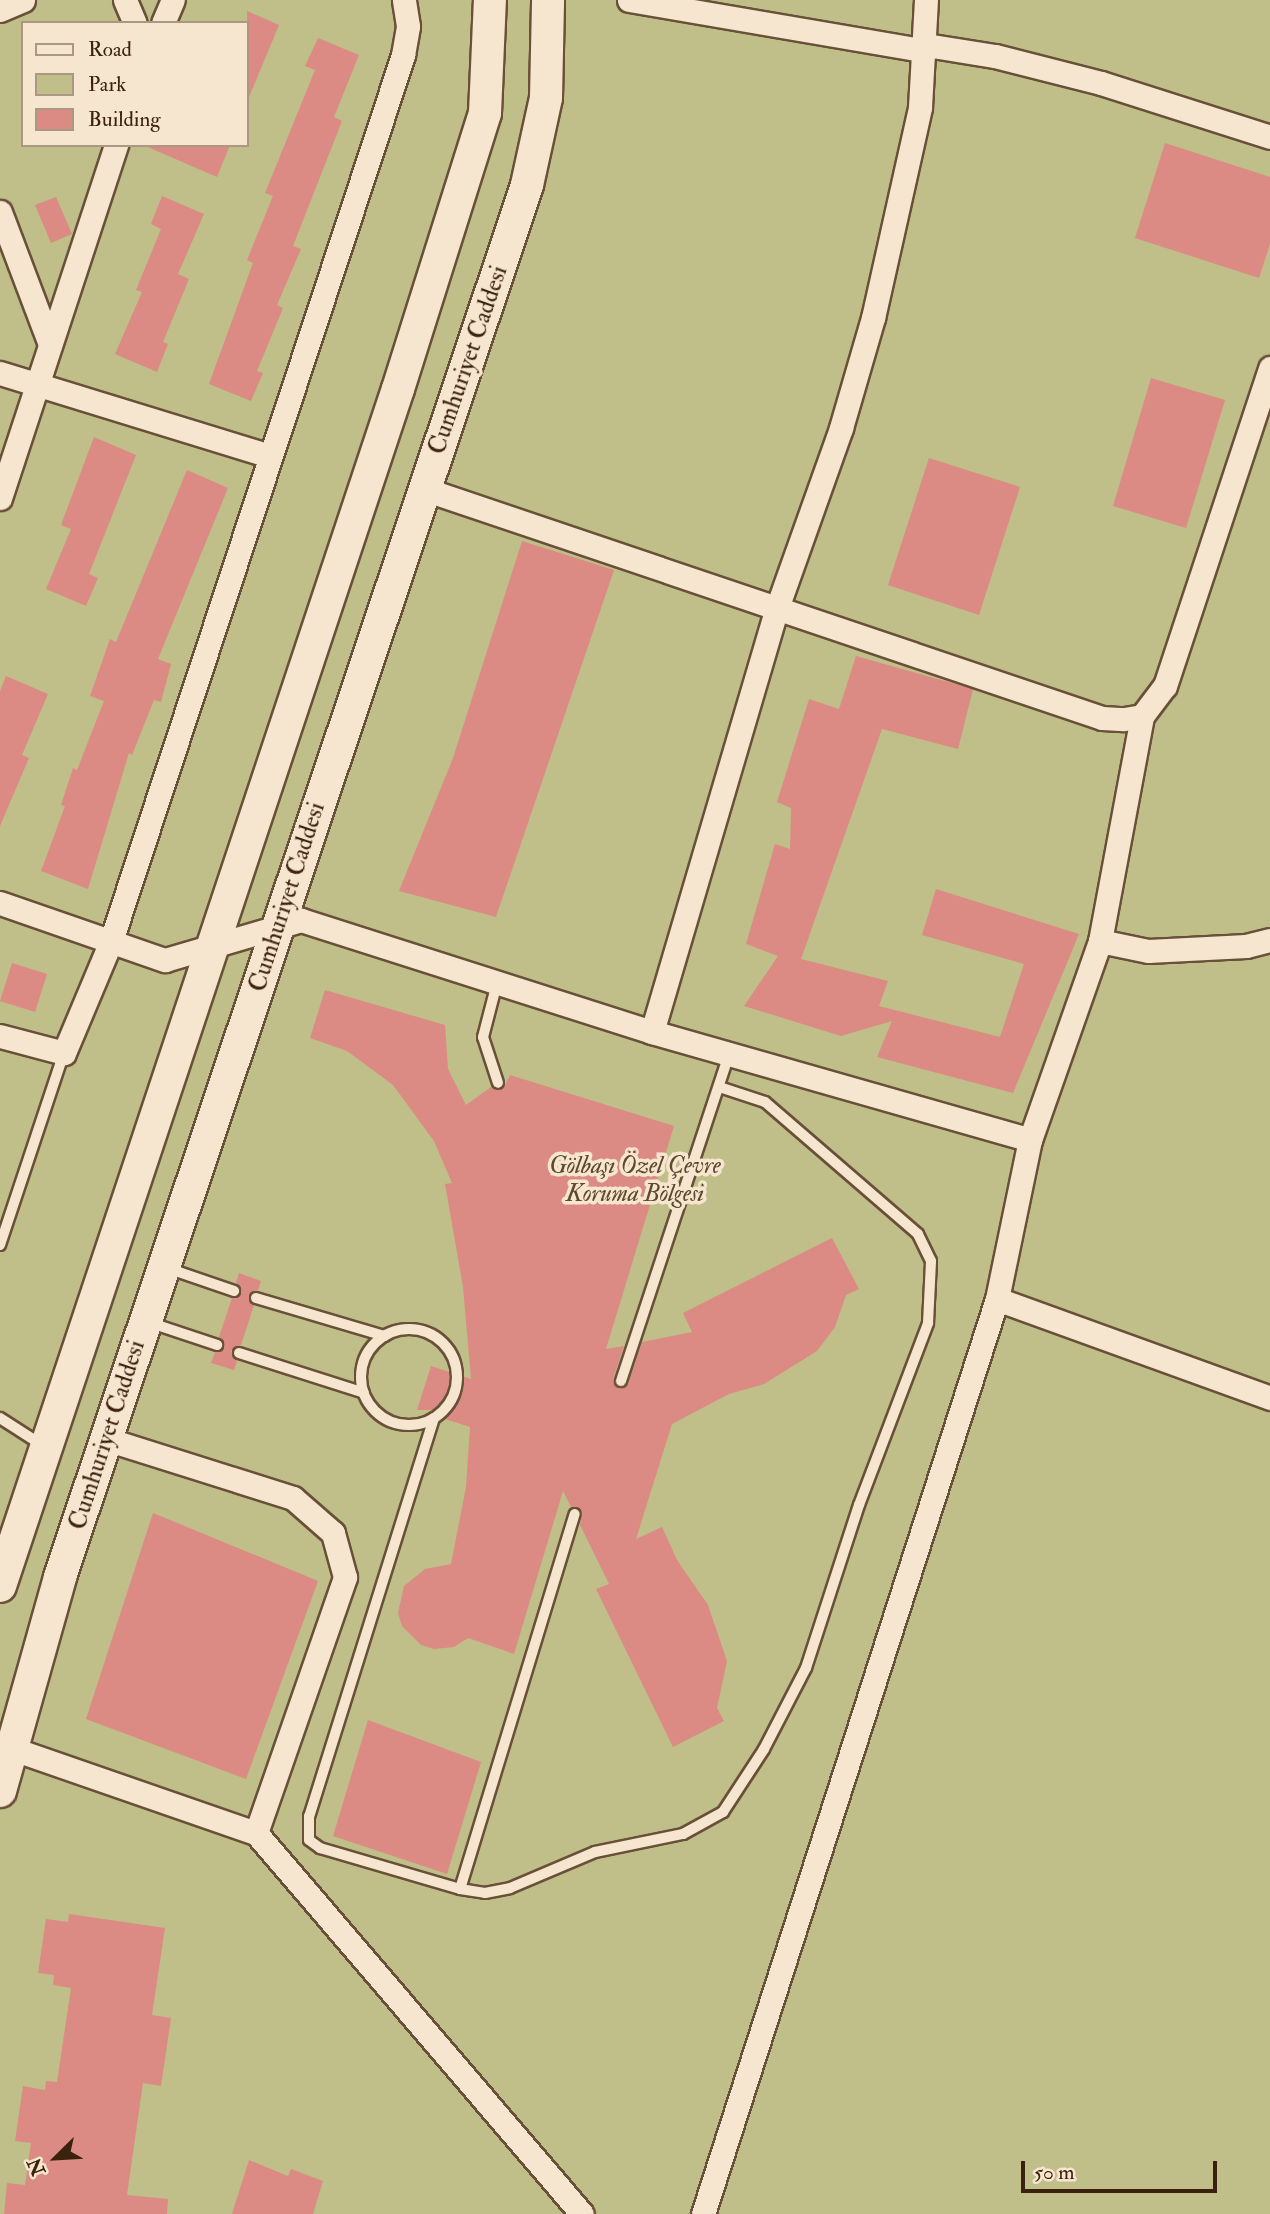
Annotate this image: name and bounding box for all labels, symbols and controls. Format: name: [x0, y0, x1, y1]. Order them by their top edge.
legend: [21, 21, 248, 147]
text: Road: [88, 36, 132, 63]
text: Park: [88, 71, 126, 98]
text: Building: [88, 106, 161, 133]
street label: Cumhuriyet Caddesi: [422, 262, 514, 458]
street label: Cumhuriyet Caddesi: [243, 799, 331, 995]
park label: Gölbaşı Özel Çevre Koruma Bölgesi: [549, 1152, 721, 1208]
street label: Cumhuriyet Caddesi: [63, 1337, 151, 1533]
north arrow: [21, 2123, 91, 2193]
scale bar: [1025, 2148, 1221, 2192]
text: N: [22, 2154, 51, 2179]
text: 50 m: [1034, 2159, 1075, 2186]

